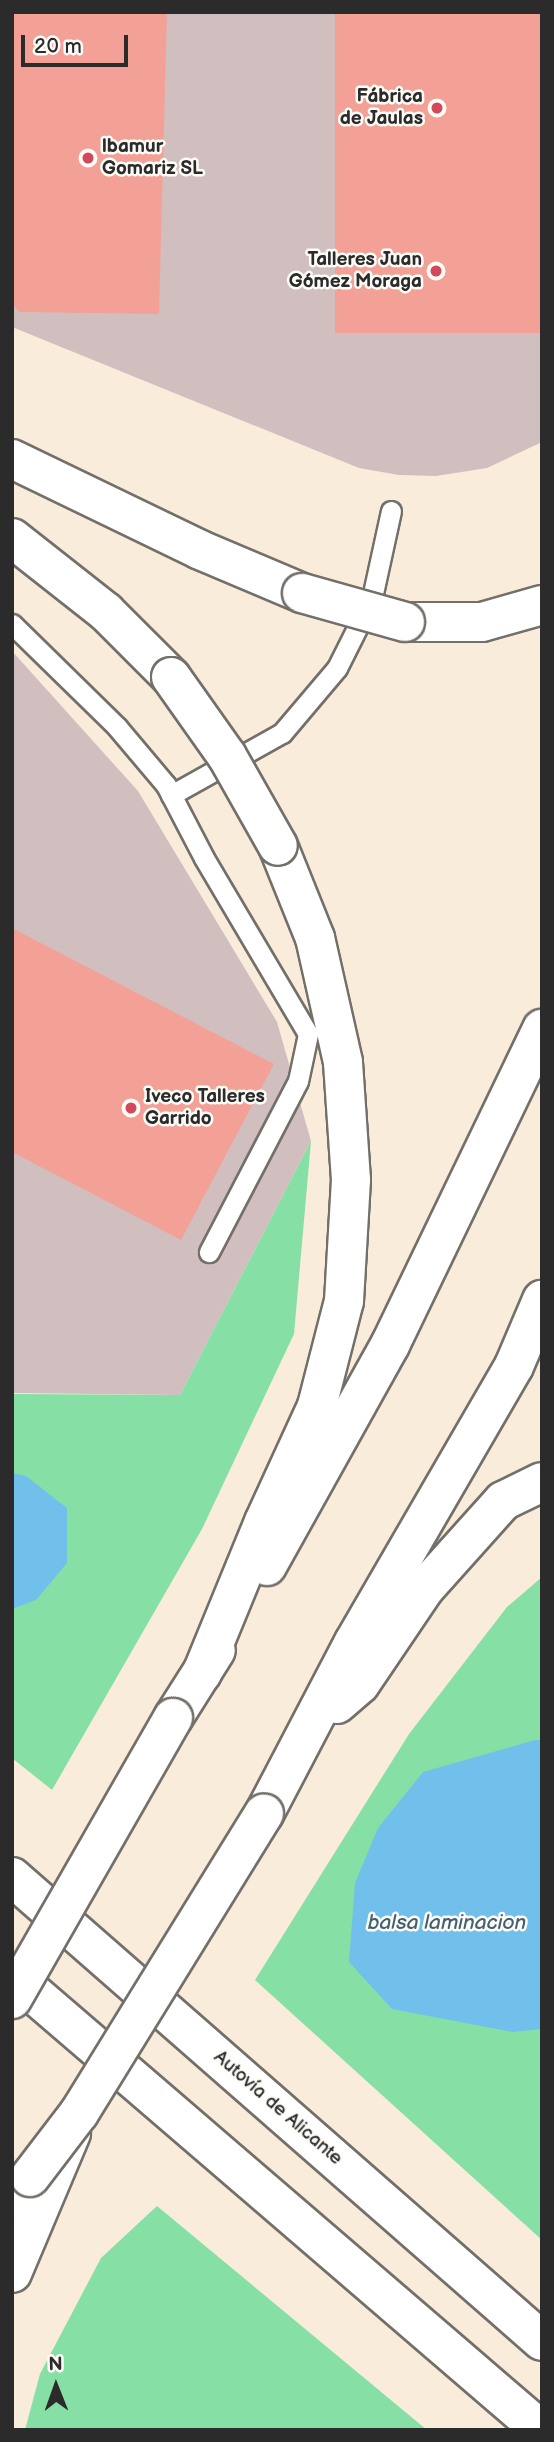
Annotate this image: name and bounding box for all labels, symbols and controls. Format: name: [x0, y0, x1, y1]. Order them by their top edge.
scale bar: [24, 21, 131, 65]
text: 20 m: [34, 34, 82, 59]
place label: Fábrica de Jaulas: [340, 86, 423, 130]
marker: Fábrica de Jaulas: [429, 100, 445, 116]
place label: lbamur Gomariz SL: [102, 136, 203, 180]
marker: lbamur Gomariz SL: [80, 150, 96, 166]
place label: Talleres Juan Gómez Moraga: [289, 249, 422, 293]
marker: Talleres Juan Gómez Moraga: [428, 263, 444, 279]
place label: Iveco Talleres Garrido: [145, 1086, 265, 1130]
marker: Iveco Talleres Garrido: [123, 1100, 139, 1116]
water label: balsa laminacion: [368, 1910, 526, 1936]
street label: Autovía de Alicante: [209, 2046, 347, 2170]
north arrow: [21, 2351, 91, 2421]
text: N: [48, 2353, 63, 2376]

